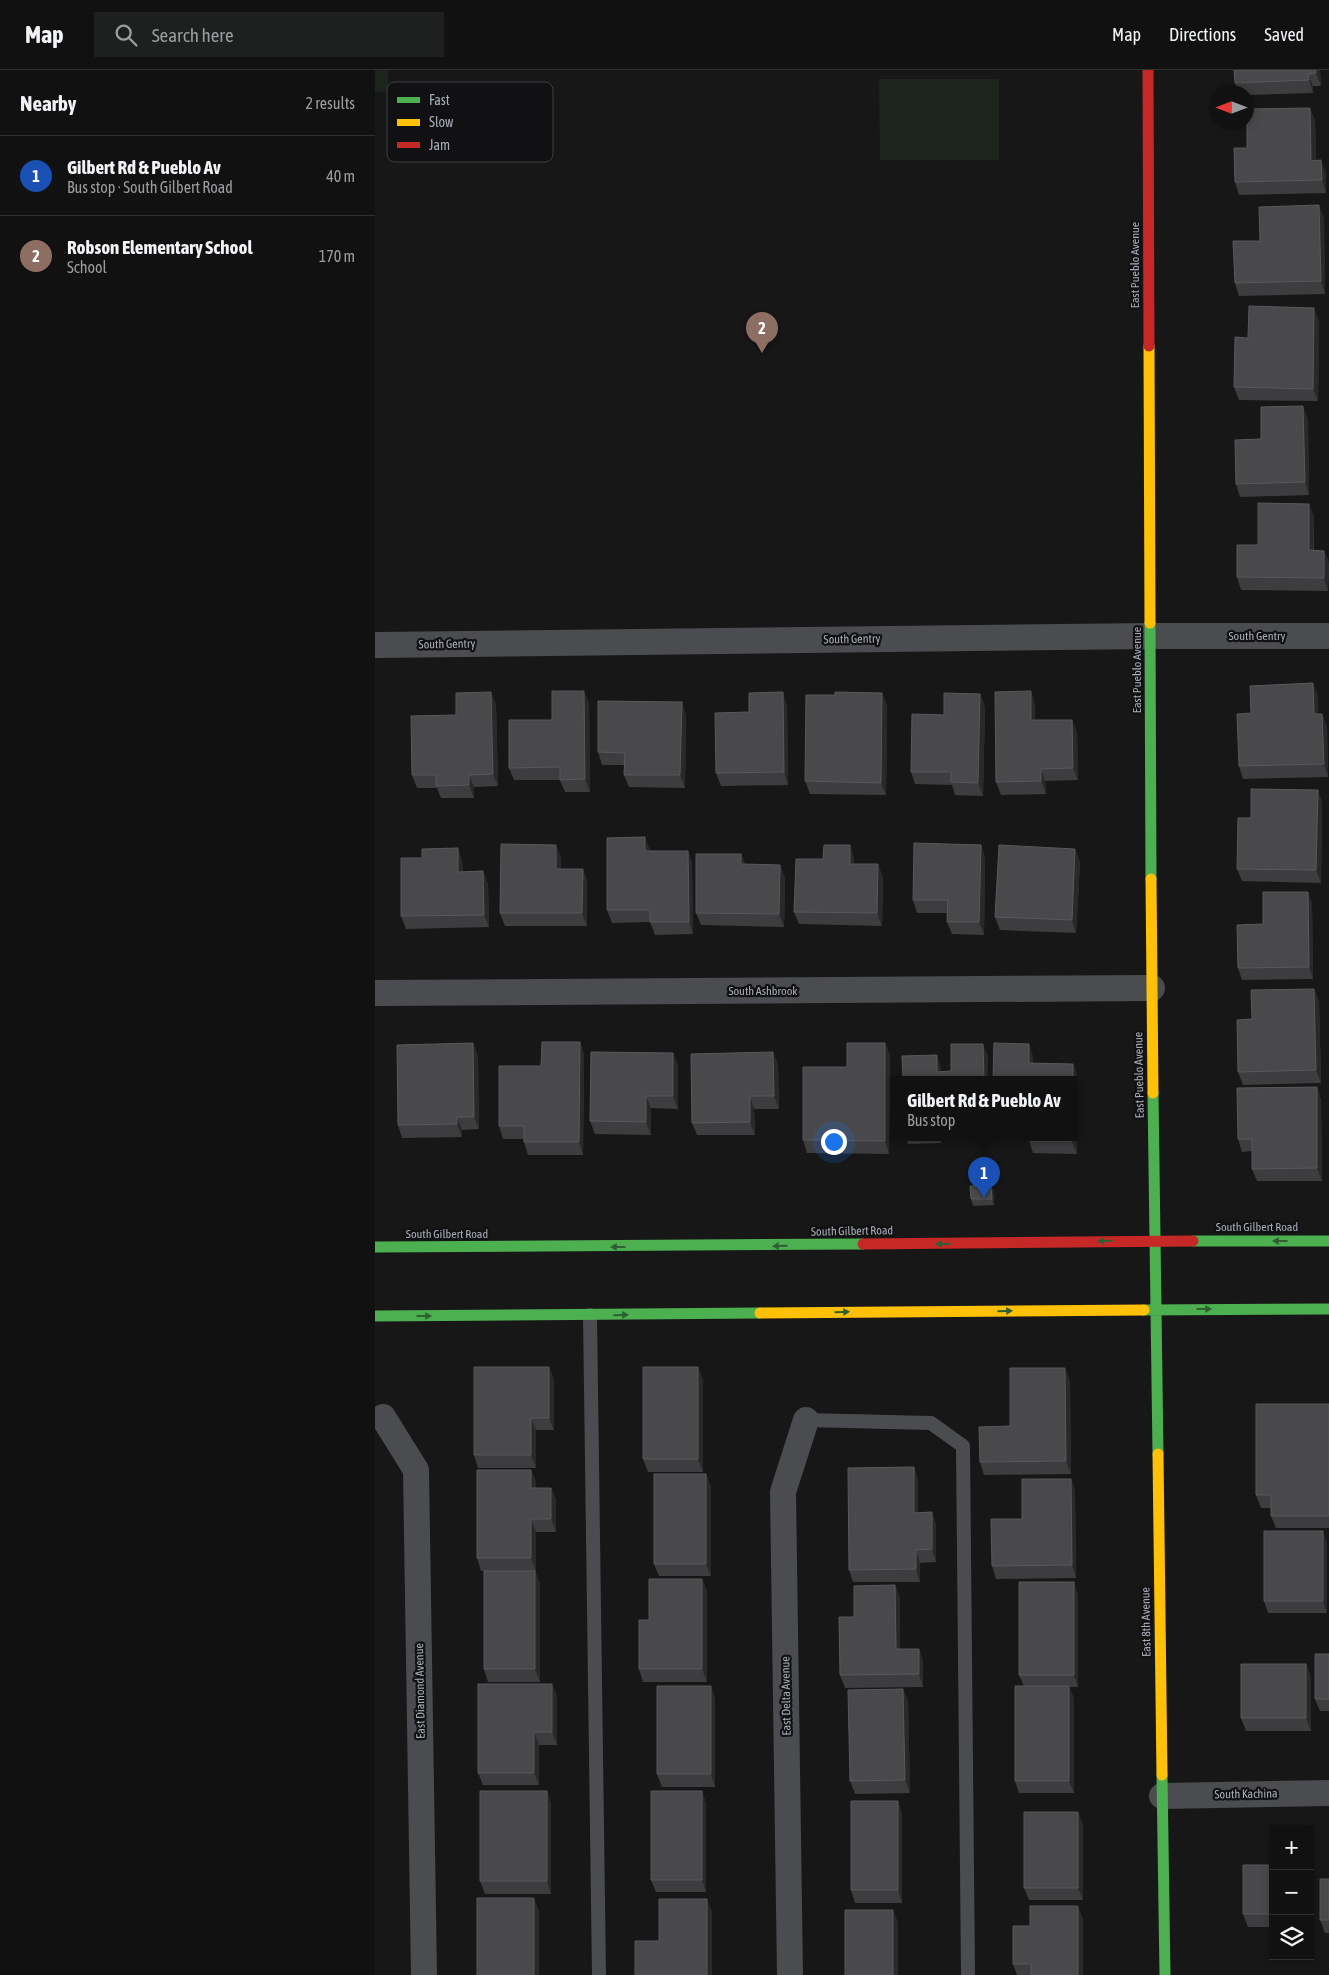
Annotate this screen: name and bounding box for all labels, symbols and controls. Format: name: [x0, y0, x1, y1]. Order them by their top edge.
search box: [94, 12, 444, 57]
text: Map: [25, 21, 64, 48]
icon: search: [112, 21, 140, 49]
text: Search here: [152, 24, 234, 46]
text: Map: [1112, 24, 1141, 45]
text: Directions: [1169, 24, 1236, 45]
text: Saved: [1264, 24, 1304, 45]
legend: [387, 82, 553, 162]
north arrow: [1209, 85, 1254, 130]
text: Nearby: [20, 91, 76, 115]
text: Fast: [429, 92, 450, 108]
text: 2 results: [305, 94, 355, 112]
text: Slow: [429, 114, 454, 130]
text: Jam: [429, 137, 450, 153]
text: Gilbert Rd & Pueblo Av: [67, 156, 221, 178]
text: 1: [32, 167, 40, 185]
text: 40 m: [326, 167, 355, 185]
text: Bus stop · South Gilbert Road: [67, 178, 233, 196]
street label: East Pueblo Avenue: [1128, 222, 1142, 308]
text: Robson Elementary School: [67, 236, 252, 258]
text: 2: [32, 247, 40, 265]
text: 170 m: [319, 247, 355, 265]
text: School: [67, 258, 107, 276]
pin: 2: [746, 312, 778, 353]
street label: East Pueblo Avenue: [1130, 627, 1144, 713]
street label: South Gentry: [1229, 629, 1286, 643]
street label: South Gentry: [823, 632, 881, 646]
street label: South Gentry: [418, 637, 476, 651]
street label: South Ashbrook: [728, 984, 798, 998]
street label: East Pueblo Avenue: [1131, 1032, 1147, 1118]
popup: [890, 1076, 1078, 1141]
text: Gilbert Rd & Pueblo Av: [907, 1089, 1061, 1111]
text: Bus stop: [907, 1111, 955, 1129]
your location: [821, 1129, 847, 1155]
pin: 1: [968, 1157, 1000, 1198]
street label: South Gilbert Road: [1216, 1220, 1298, 1234]
street label: South Gilbert Road: [811, 1223, 893, 1239]
street label: South Gilbert Road: [406, 1227, 488, 1241]
one-way arrow: [1097, 1237, 1113, 1245]
one-way arrow: [1272, 1237, 1288, 1245]
one-way arrow: [935, 1240, 951, 1248]
one-way arrow: [772, 1242, 788, 1250]
one-way arrow: [610, 1243, 626, 1251]
one-way arrow: [1197, 1305, 1213, 1313]
one-way arrow: [997, 1307, 1013, 1315]
one-way arrow: [834, 1308, 850, 1316]
one-way arrow: [613, 1311, 629, 1319]
one-way arrow: [416, 1312, 432, 1320]
street label: East 8th Avenue: [1138, 1587, 1154, 1657]
street label: East Diamond Avenue: [412, 1643, 428, 1739]
street label: East Delta Avenue: [778, 1656, 794, 1736]
street label: South Kachina: [1214, 1786, 1278, 1802]
map controls: [1269, 1825, 1314, 1960]
button: +: [1269, 1825, 1314, 1870]
button: −: [1269, 1870, 1314, 1915]
button: layers: [1269, 1915, 1314, 1960]

